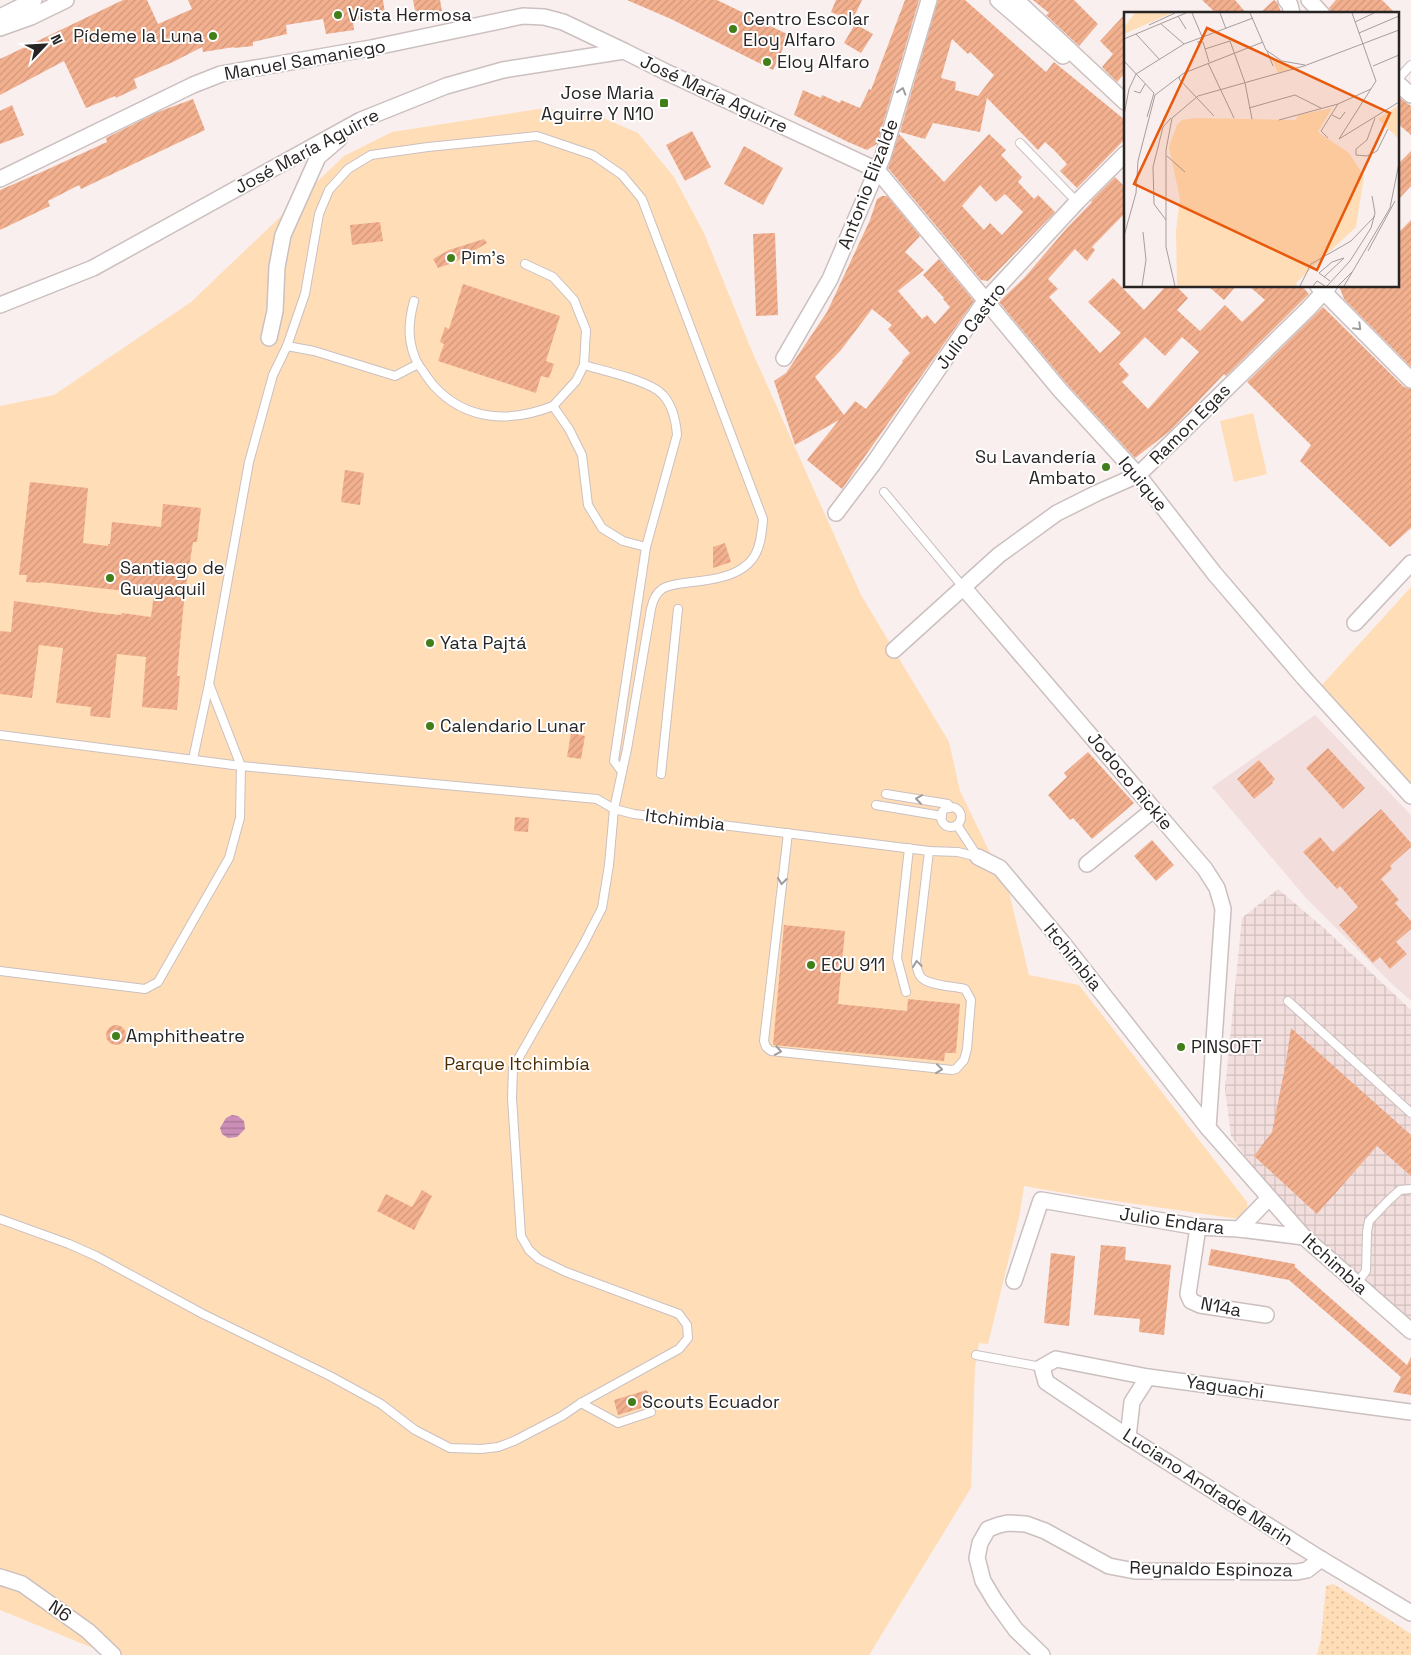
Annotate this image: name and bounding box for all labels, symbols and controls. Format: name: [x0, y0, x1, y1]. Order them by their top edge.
place label: Vista Hermosa: [348, 3, 472, 26]
place label: Centro Escolar Eloy Alfaro: [743, 7, 870, 51]
marker: Vista Hermosa: [332, 9, 344, 21]
inset map: [1124, 12, 1398, 288]
north arrow: [20, 20, 70, 70]
marker: Centro Escolar Eloy Alfaro: [727, 23, 739, 35]
place label: Pídeme la Luna: [73, 24, 203, 47]
marker: Pídeme la Luna: [207, 30, 219, 42]
text: N: [47, 31, 67, 48]
street label: Manuel Samaniego: [222, 34, 387, 85]
street label: José María Aguirre: [637, 49, 792, 138]
place label: Eloy Alfaro: [777, 50, 870, 73]
marker: Eloy Alfaro: [761, 56, 773, 68]
place label: Jose Maria Aguirre Y N10: [541, 81, 654, 125]
one-way arrow: [897, 87, 907, 95]
marker: Jose Maria Aguirre Y N10: [658, 97, 670, 109]
street label: José María Aguirre: [231, 103, 383, 198]
street label: Antonio Elizalde: [832, 115, 903, 252]
place label: Pim's: [461, 246, 505, 269]
marker: Pim's: [445, 252, 457, 264]
street label: Julio Castro: [930, 278, 1011, 374]
one-way arrow: [1352, 321, 1361, 330]
street label: Ramon Egas: [1144, 378, 1235, 469]
place label: Su Lavandería Ambato: [975, 445, 1096, 489]
street label: Iquique: [1114, 452, 1173, 516]
marker: Su Lavandería Ambato: [1100, 461, 1112, 473]
place label: Santiago de Guayaquil: [120, 556, 225, 600]
marker: Santiago de Guayaquil: [104, 572, 116, 584]
place label: Yata Pajtá: [440, 631, 527, 654]
marker: Yata Pajtá: [424, 637, 436, 649]
place label: Calendario Lunar: [440, 714, 586, 737]
marker: Calendario Lunar: [424, 720, 436, 732]
street label: Jodoco Rickie: [1082, 727, 1178, 835]
one-way arrow: [915, 795, 923, 805]
street label: Itchimbia: [644, 803, 726, 836]
one-way arrow: [777, 878, 788, 886]
street label: Itchimbia: [1039, 918, 1108, 995]
place label: ECU 911: [821, 953, 885, 976]
marker: ECU 911: [805, 959, 817, 971]
one-way arrow: [913, 960, 923, 969]
place label: Amphitheatre: [126, 1024, 245, 1047]
marker: Amphitheatre: [110, 1030, 122, 1042]
place label: PINSOFT: [1191, 1035, 1262, 1058]
marker: PINSOFT: [1175, 1041, 1187, 1053]
one-way arrow: [774, 1046, 782, 1056]
park label: Parque Itchimbía: [444, 1052, 590, 1075]
one-way arrow: [936, 1063, 944, 1074]
street label: Julio Endara: [1118, 1202, 1226, 1239]
street label: Itchimbia: [1298, 1228, 1373, 1299]
street label: N14a: [1199, 1291, 1243, 1322]
street label: Yaguachi: [1185, 1370, 1266, 1403]
place label: Scouts Ecuador: [642, 1390, 780, 1413]
marker: Scouts Ecuador: [626, 1396, 638, 1408]
street label: Luciano Andrade Marin: [1119, 1423, 1298, 1550]
street label: Reynaldo Espinoza: [1129, 1556, 1293, 1581]
street label: N6: [44, 1595, 76, 1627]

